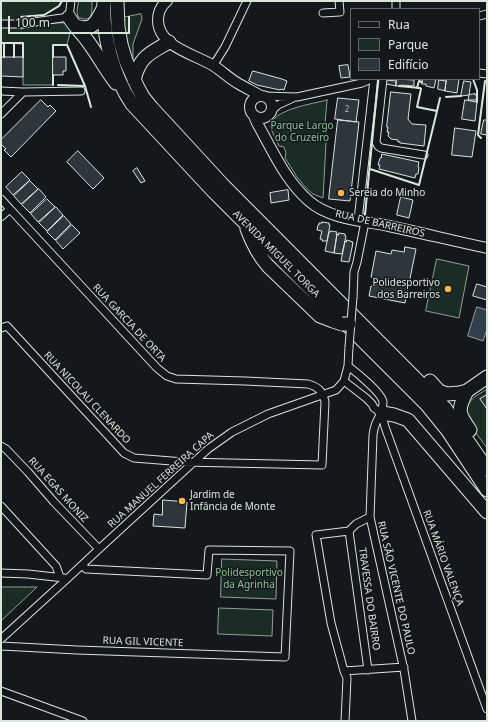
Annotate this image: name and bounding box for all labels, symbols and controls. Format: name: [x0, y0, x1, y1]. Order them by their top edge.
scale bar: [10, 8, 132, 34]
legend: [350, 8, 480, 80]
text: 100 m: [15, 14, 50, 31]
text: Rua: [388, 16, 410, 33]
text: Parque: [388, 36, 428, 53]
text: Edifício: [388, 56, 429, 73]
house number: 2: [345, 105, 349, 115]
park label: Parque Largo do Cruzeiro: [270, 120, 334, 144]
place label: Sereia do Minho: [349, 187, 425, 199]
marker: Sereia do Minho: [336, 188, 346, 198]
street label: AVENIDA MIGUEL TORGA: [230, 208, 322, 300]
street label: RUA DE BARREIROS: [334, 208, 426, 240]
place label: Polidesportivo dos Barreiros: [373, 277, 440, 300]
street label: RUA GARCIA DE ORTA: [90, 282, 168, 364]
marker: Polidesportivo dos Barreiros: [443, 284, 453, 294]
street label: RUA NICOLAU CLENARDO: [41, 350, 133, 446]
street label: RUA MANUEL FERREIRA CAPA: [106, 429, 216, 531]
street label: RUA EGAS MONIZ: [26, 455, 90, 525]
place label: Jardim de Infância de Monte: [190, 489, 275, 512]
marker: Jardim de Infância de Monte: [177, 496, 187, 506]
street label: RUA MÁRIO VALENÇA: [420, 508, 466, 608]
street label: RUA SÃO VICENTE DO PAULO: [375, 520, 417, 656]
street label: TRAVESSA DO BAIRRO: [356, 547, 382, 651]
park label: Polidesportivo da Agrinha: [215, 567, 283, 590]
street label: RUA GIL VICENTE: [102, 635, 184, 649]

